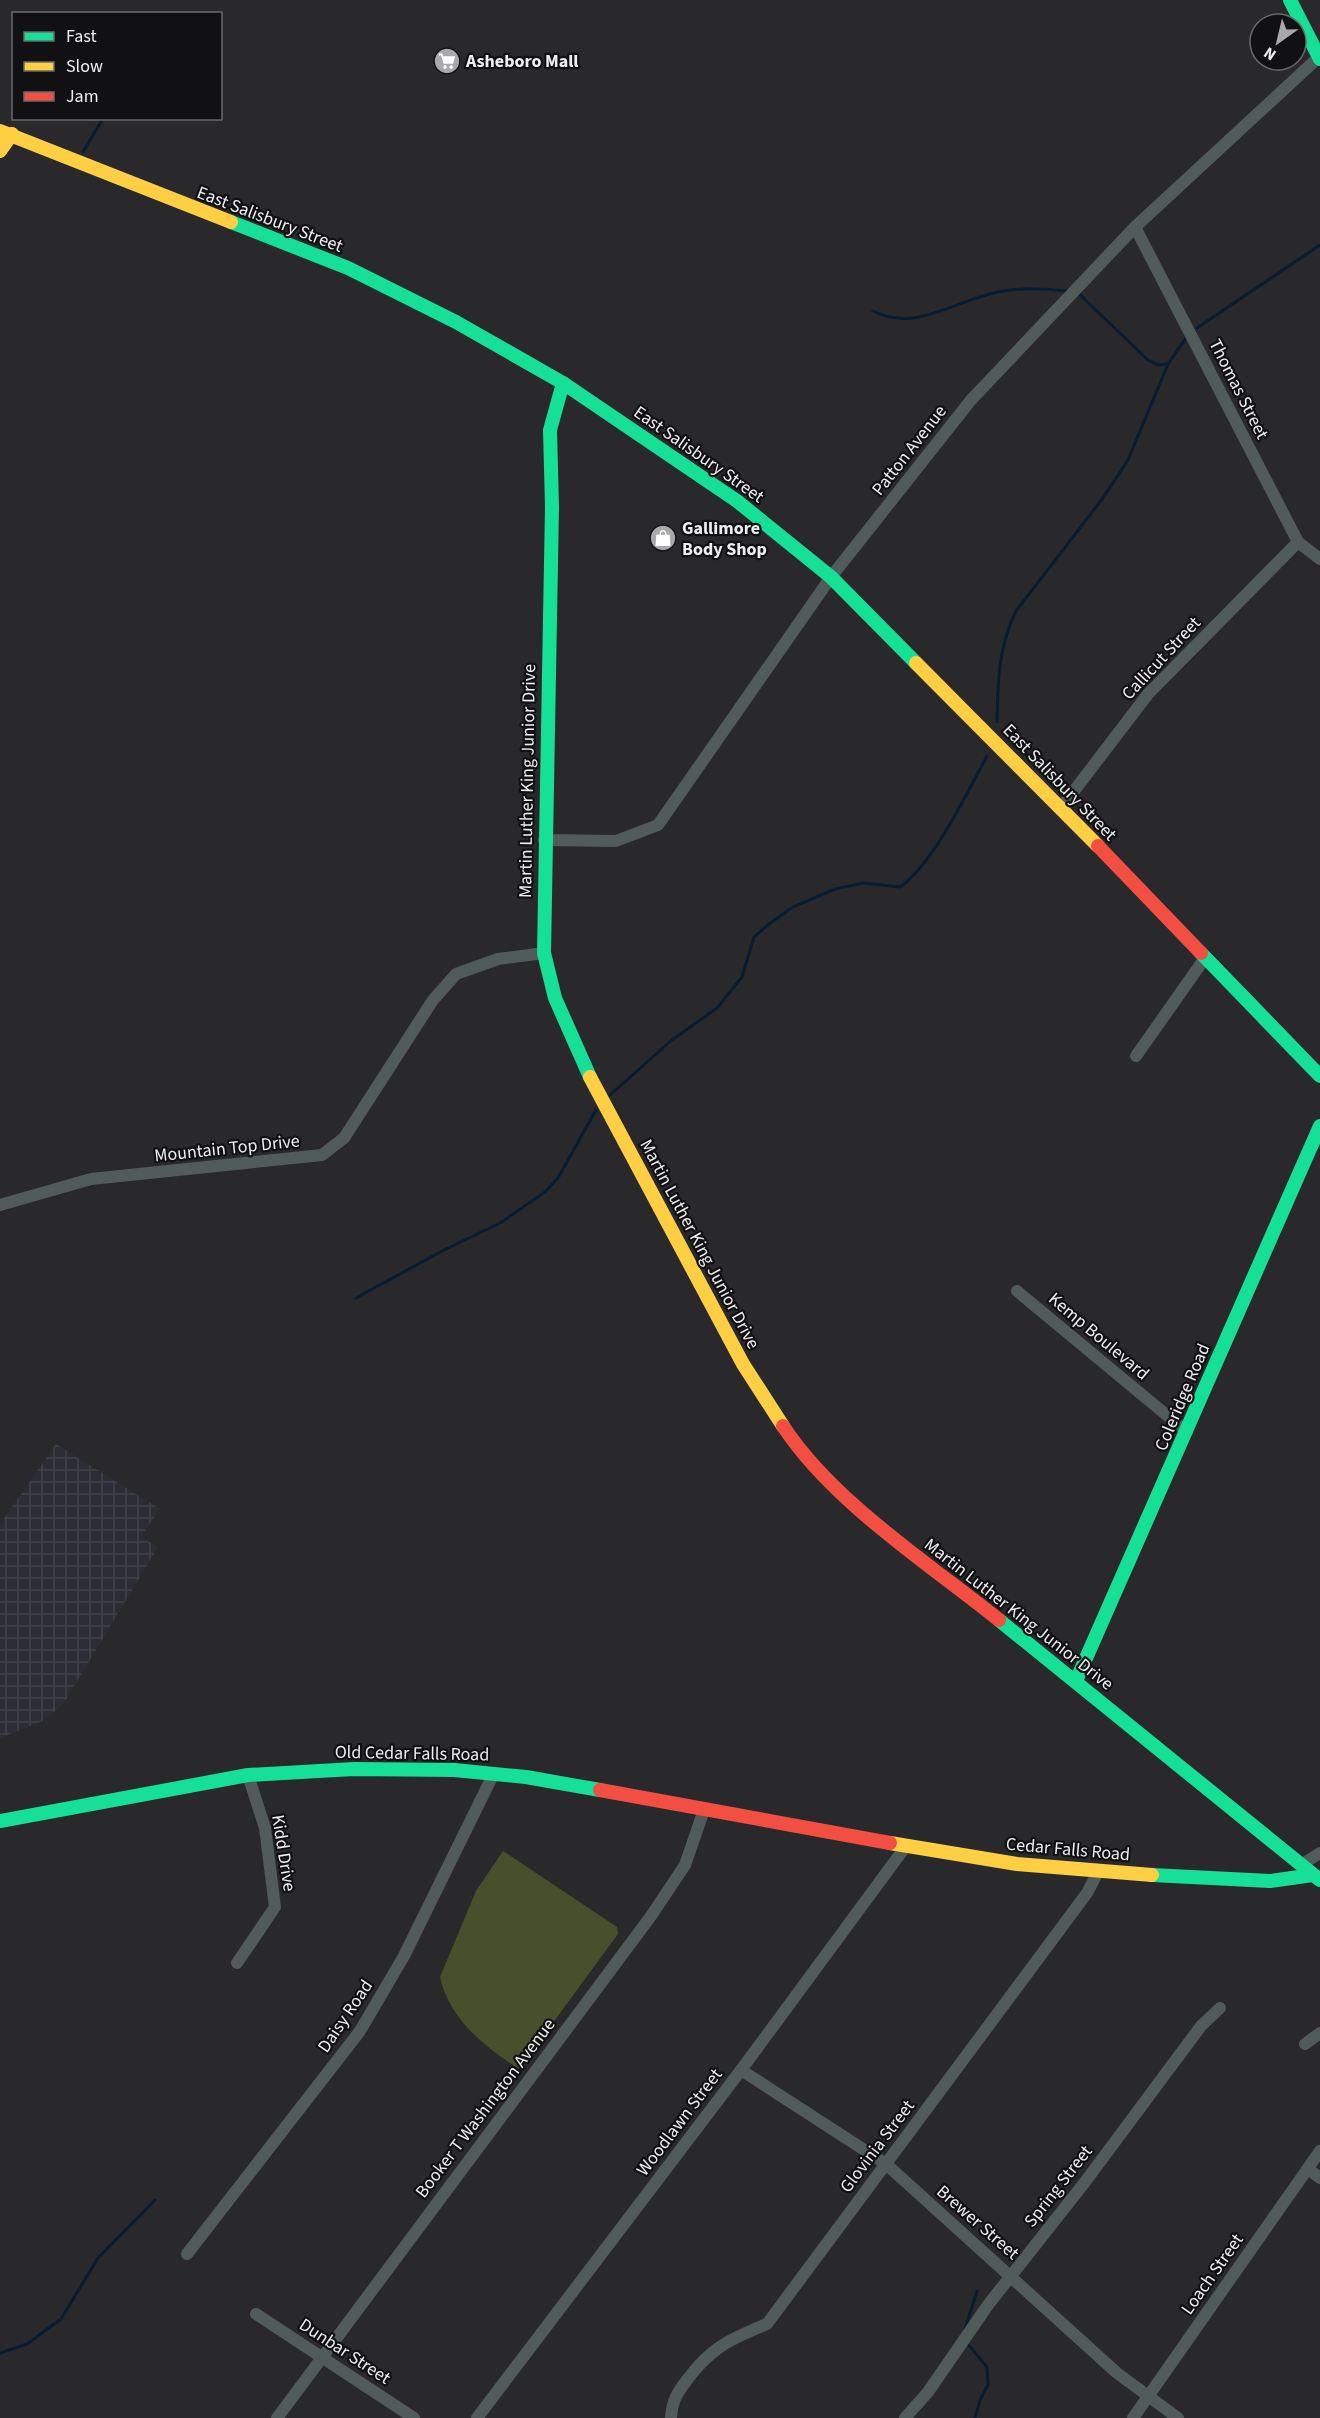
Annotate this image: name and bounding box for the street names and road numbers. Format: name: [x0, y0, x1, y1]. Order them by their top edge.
street label: East Salisbury Street: [193, 180, 346, 259]
street label: Thomas Street: [1203, 335, 1275, 444]
street label: East Salisbury Street: [628, 400, 769, 509]
street label: Patton Avenue: [866, 400, 953, 501]
street label: Callicut Street: [1116, 611, 1207, 706]
street label: Martin Luther King Junior Drive: [513, 664, 542, 898]
street label: East Salisbury Street: [997, 718, 1122, 846]
street label: Mountain Top Drive: [153, 1128, 301, 1169]
street label: Martin Luther King Junior Drive: [634, 1135, 766, 1353]
street label: Kemp Boulevard: [1043, 1287, 1154, 1386]
street label: Coleridge Road: [1149, 1340, 1216, 1455]
street label: Martin Luther King Junior Drive: [919, 1532, 1119, 1696]
street label: Old Cedar Falls Road: [335, 1740, 489, 1767]
street label: Kidd Drive: [265, 1813, 302, 1893]
street label: Cedar Falls Road: [1005, 1832, 1131, 1867]
street label: Daisy Road: [312, 1975, 379, 2058]
street label: Booker T Washington Avenue: [410, 2013, 561, 2203]
street label: Woodlawn Street: [631, 2063, 728, 2181]
street label: Glovinia Street: [834, 2095, 921, 2198]
street label: Spring Street: [1018, 2140, 1098, 2233]
street label: Brewer Street: [931, 2179, 1025, 2265]
street label: Loach Street: [1175, 2229, 1250, 2320]
street label: Dunbar Street: [294, 2312, 395, 2390]

